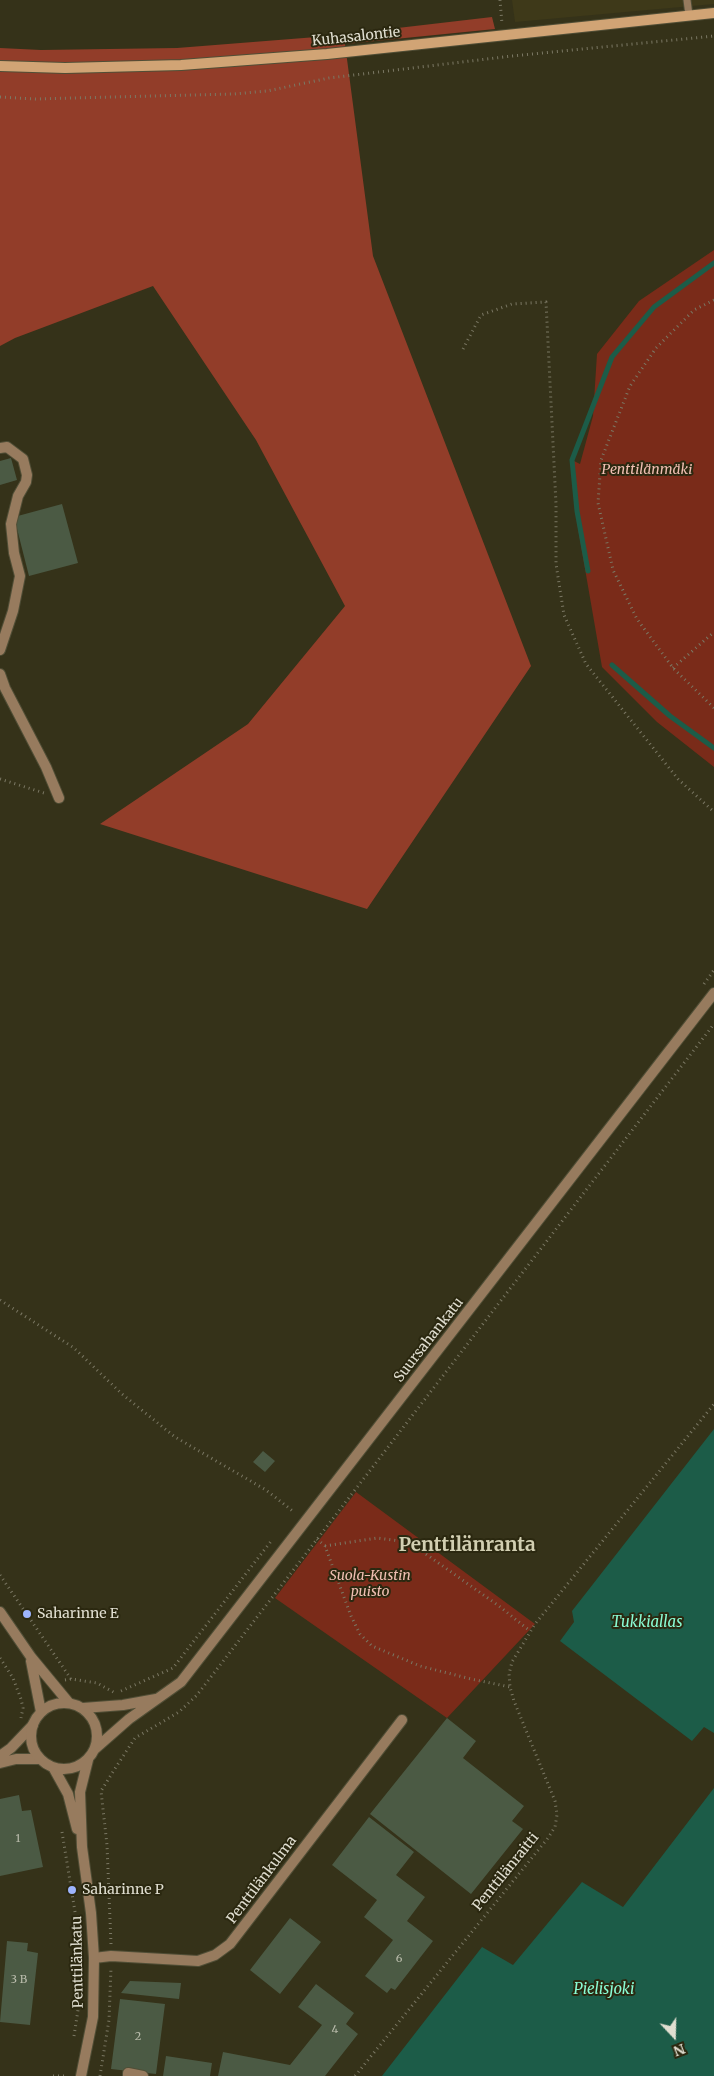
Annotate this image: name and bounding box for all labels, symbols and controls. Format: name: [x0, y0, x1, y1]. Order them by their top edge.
street label: Kuhasalontie: [311, 24, 401, 50]
park label: Penttilänmäki: [602, 462, 692, 478]
street label: Suursahankatu: [391, 1294, 467, 1386]
district label: Penttilänranta: [398, 1535, 536, 1557]
park label: Suola-Kustin puisto: [329, 1568, 411, 1600]
place label: Saharinne E: [37, 1606, 119, 1622]
marker: Saharinne E: [21, 1608, 33, 1620]
water label: Tukkiallas: [611, 1614, 683, 1632]
street label: Penttilänraitti: [469, 1830, 543, 1914]
house number: 1: [16, 1832, 20, 1846]
street label: Penttilänkulma: [224, 1833, 300, 1927]
place label: Saharinne P: [82, 1882, 164, 1898]
marker: Saharinne P: [66, 1884, 78, 1896]
street label: Penttilänkatu: [69, 1916, 87, 2008]
house number: 6: [396, 1952, 402, 1966]
house number: 3 B: [11, 1973, 27, 1987]
water label: Pielisjoki: [573, 1981, 635, 1999]
north arrow: [649, 2011, 699, 2061]
house number: 4: [332, 2023, 338, 2037]
house number: 2: [135, 2030, 141, 2044]
text: N: [671, 2040, 688, 2060]

